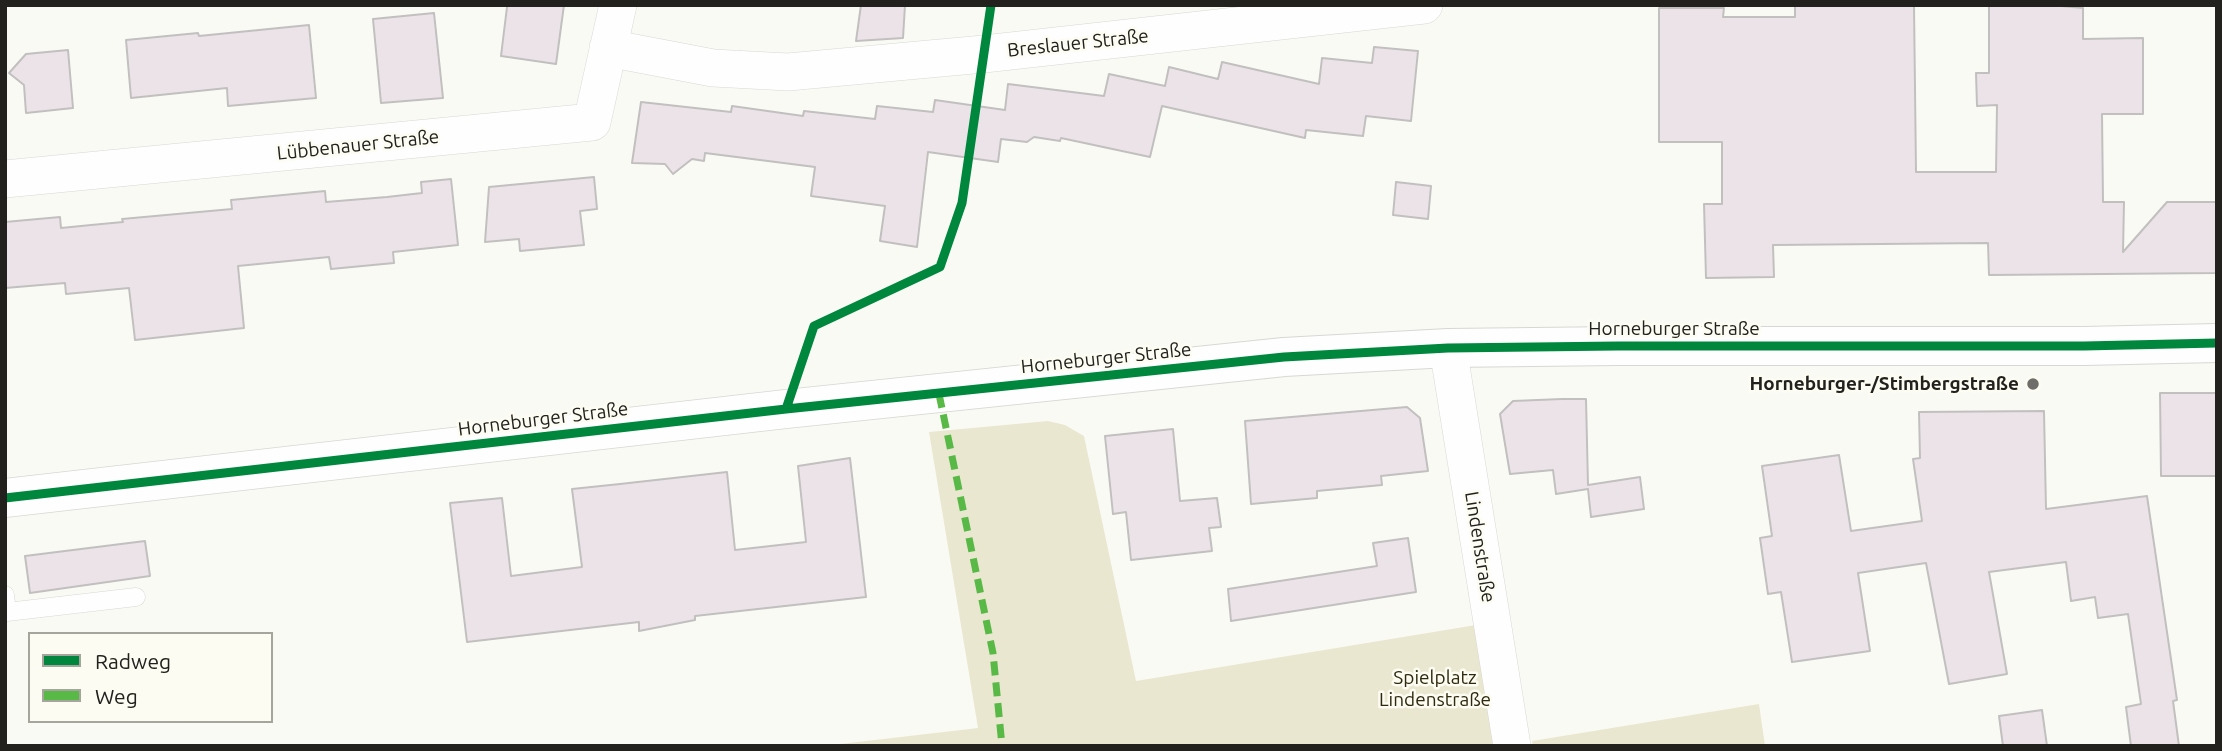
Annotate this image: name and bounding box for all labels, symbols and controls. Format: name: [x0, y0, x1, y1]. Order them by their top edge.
street label: Breslauer Straße: [1006, 24, 1150, 62]
street label: Lübbenauer Straße: [276, 125, 440, 165]
street label: Horneburger Straße: [1588, 318, 1760, 340]
street label: Horneburger Straße: [1020, 338, 1192, 378]
place label: Horneburger-/Stimbergstraße: [1750, 373, 2019, 395]
marker: Horneburger-/Stimbergstraße: [2025, 376, 2041, 392]
street label: Horneburger Straße: [457, 397, 629, 441]
street label: Lindenstraße: [1460, 490, 1500, 604]
legend: [28, 632, 273, 723]
text: Radweg: [95, 649, 171, 673]
park label: Spielplatz Lindenstraße: [1379, 667, 1491, 711]
text: Weg: [95, 684, 138, 708]

